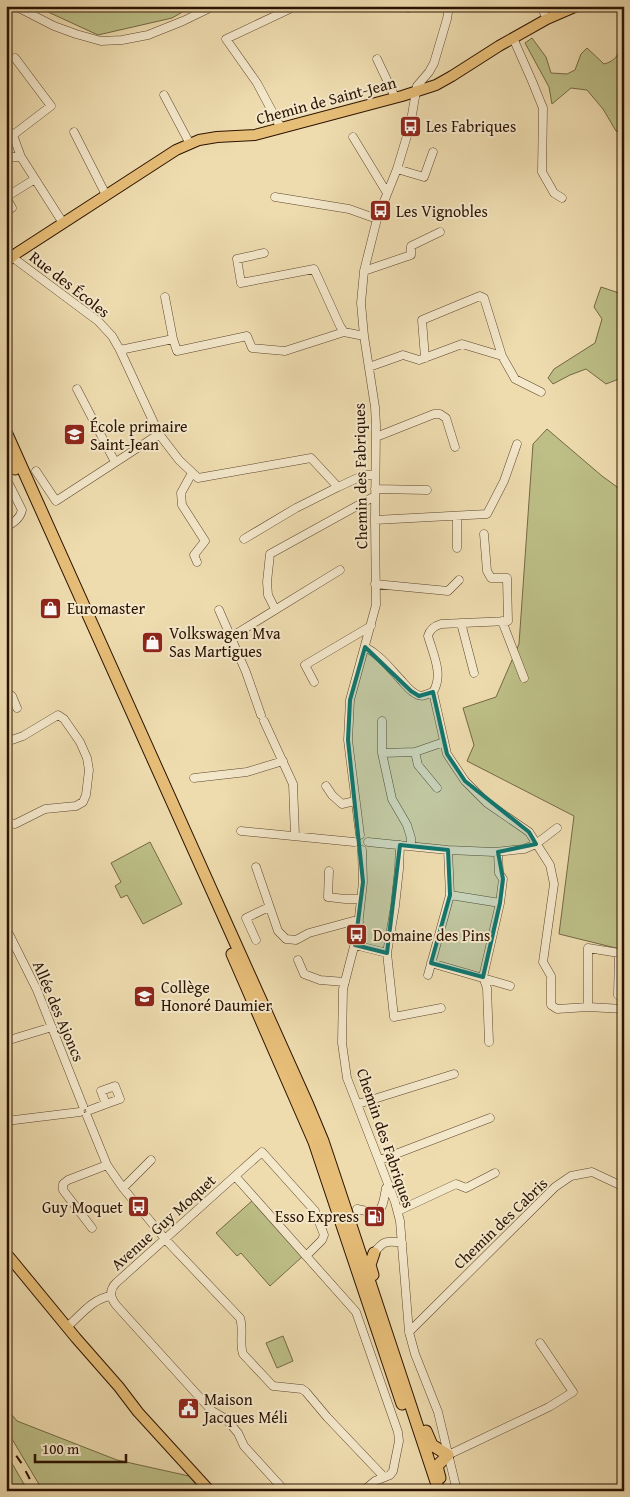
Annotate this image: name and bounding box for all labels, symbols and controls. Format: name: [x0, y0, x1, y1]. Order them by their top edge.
street label: Chemin de Saint-Jean: [253, 70, 399, 130]
bus stop icon: Les Fabriques: [398, 114, 422, 138]
place label: Les Fabriques: [426, 114, 516, 138]
bus stop icon: Les Vignobles: [368, 199, 392, 223]
place label: Les Vignobles: [396, 199, 488, 223]
street label: Rue des Écoles: [25, 245, 115, 323]
street label: Chemin des Fabriques: [347, 403, 373, 549]
place label: École primaire Saint-Jean: [90, 414, 188, 456]
school or university icon: École primaire Saint-Jean: [62, 423, 86, 447]
shop icon: Euromaster: [39, 596, 63, 620]
place label: Euromaster: [67, 596, 145, 620]
place label: Volkswagen Mva Sas Martigues: [169, 621, 281, 663]
shop icon: Volkswagen Mva Sas Martigues: [141, 630, 165, 654]
bus stop icon: Domaine des Pins: [345, 923, 369, 947]
place label: Domaine des Pins: [373, 923, 490, 947]
street label: Allée des Ajoncs: [27, 957, 91, 1065]
place label: Collège Honoré Daumier: [161, 975, 273, 1017]
school or university icon: Collège Honoré Daumier: [133, 984, 157, 1008]
street label: Chemin des Fabriques: [351, 1065, 421, 1211]
street label: Avenue Guy Moquet: [105, 1168, 221, 1276]
street label: Chemin des Cabris: [447, 1172, 553, 1274]
place label: Guy Moquet: [42, 1195, 123, 1219]
bus stop icon: Guy Moquet: [127, 1195, 151, 1219]
place label: Esso Express: [275, 1204, 359, 1228]
fuel station icon: Esso Express: [363, 1204, 387, 1228]
place label: Maison Jacques Méli: [202, 1387, 288, 1429]
public building icon: Maison Jacques Méli: [176, 1396, 200, 1420]
scale bar: [35, 1432, 126, 1464]
text: 100 m: [42, 1438, 80, 1459]

